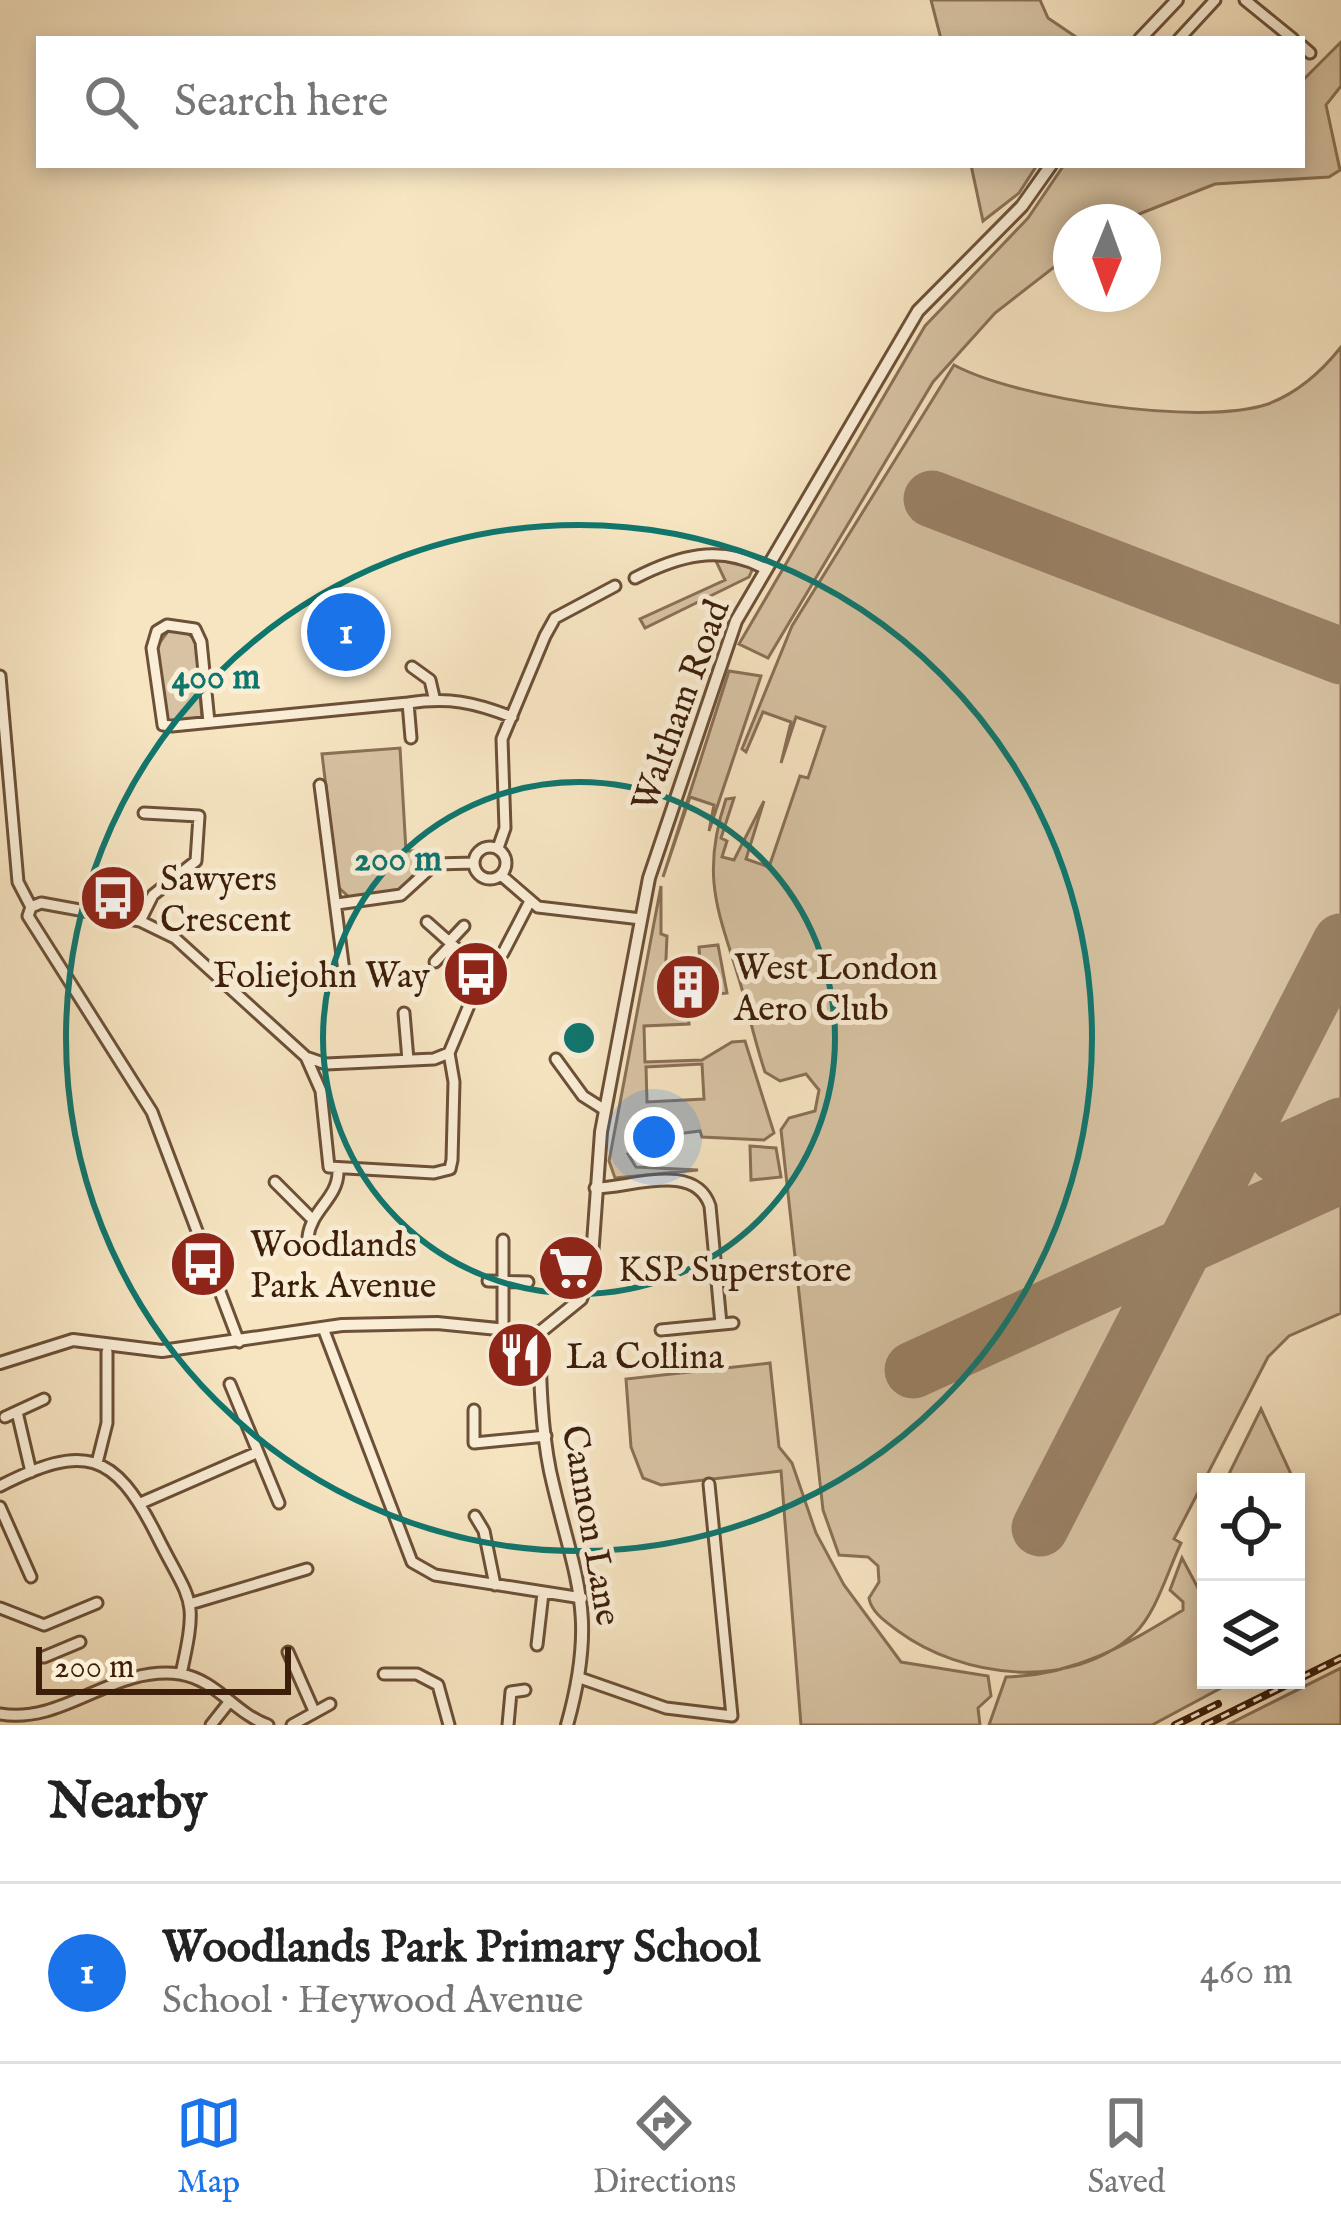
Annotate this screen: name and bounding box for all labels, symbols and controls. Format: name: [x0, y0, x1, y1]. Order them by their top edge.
search box: [36, 36, 1305, 168]
icon: search: [78, 69, 144, 135]
text: Search here: [174, 74, 388, 131]
north arrow: [1053, 204, 1161, 312]
pin: 1: [307, 587, 385, 677]
street label: Waltham Road: [622, 593, 742, 818]
text: 400 m: [172, 655, 261, 701]
text: 200 m: [354, 837, 442, 883]
place label: Sawyers Crescent: [160, 857, 291, 944]
bus stop icon: Sawyers Crescent: [78, 863, 148, 933]
bus stop icon: Foliejohn Way: [441, 939, 511, 1009]
place label: West London Aero Club: [733, 946, 938, 1033]
building icon: West London Aero Club: [653, 952, 723, 1022]
place label: Foliejohn Way: [213, 954, 430, 1000]
centre of rings: [558, 1017, 600, 1059]
your location: [624, 1107, 684, 1167]
place label: Woodlands Park Avenue: [250, 1223, 436, 1310]
bus stop icon: Woodlands Park Avenue: [168, 1229, 238, 1299]
supermarket icon: KSP Superstore: [536, 1233, 606, 1303]
place label: KSP Superstore: [618, 1248, 852, 1294]
restaurant icon: La Collina: [485, 1320, 555, 1390]
place label: La Collina: [566, 1335, 725, 1381]
street label: Cannon Lane: [550, 1422, 630, 1629]
map controls: [1197, 1473, 1305, 1689]
button: locate: [1197, 1473, 1305, 1581]
button: layers: [1197, 1581, 1305, 1689]
scale bar: [36, 1641, 291, 1694]
text: 200 m: [54, 1647, 135, 1689]
text: Nearby: [48, 1771, 207, 1836]
text: Woodlands Park Primary School: [162, 1920, 760, 1977]
text: 1: [80, 1948, 94, 1997]
text: 460 m: [1200, 1948, 1293, 1997]
text: School · Heywood Avenue: [162, 1977, 583, 2026]
tab: Map: [176, 2090, 242, 2204]
tab: Directions: [593, 2090, 736, 2204]
tab: Saved: [1087, 2090, 1165, 2204]

